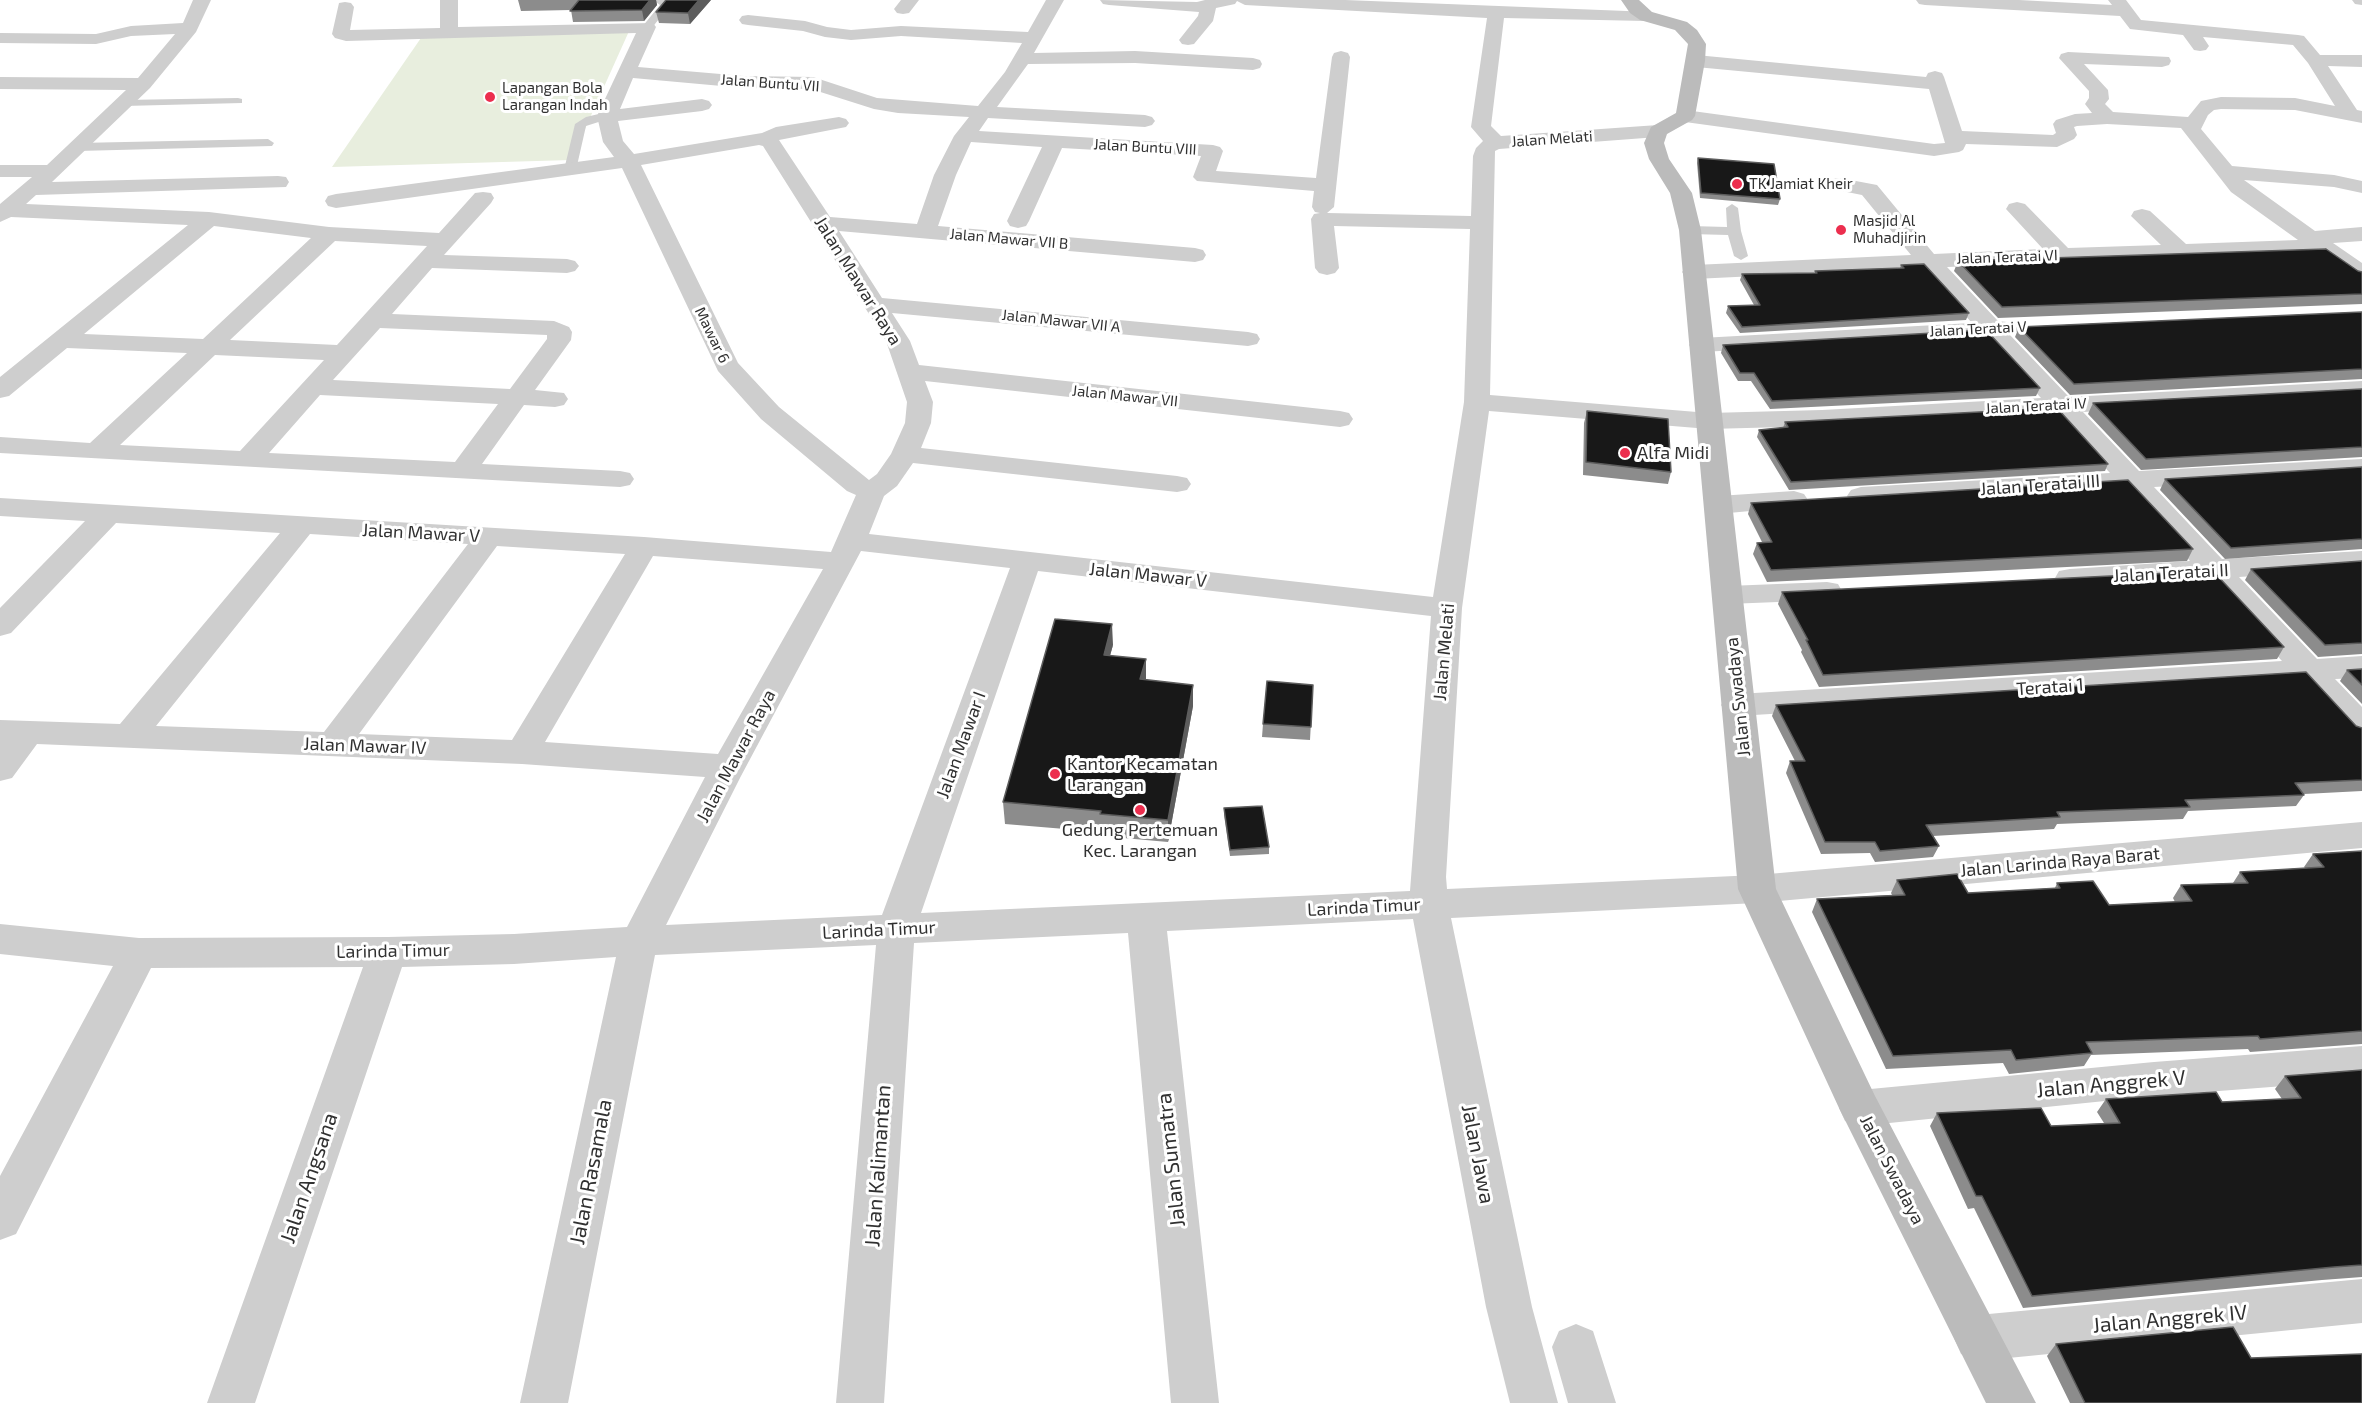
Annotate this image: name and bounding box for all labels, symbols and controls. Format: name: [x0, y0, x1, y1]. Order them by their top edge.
street label: Jalan Buntu VII: [720, 71, 820, 95]
place label: Lapangan Bola Larangan Indah: [502, 79, 608, 114]
marker: Lapangan Bola Larangan Indah: [483, 90, 497, 104]
street label: Jalan Melati: [1511, 127, 1593, 151]
street label: Jalan Buntu VIII: [1093, 135, 1197, 159]
place label: TK Jamiat Kheir: [1749, 175, 1853, 193]
marker: TK Jamiat Kheir: [1730, 177, 1744, 191]
place label: Masjid Al Muhadjirin: [1853, 212, 1926, 247]
street label: Jalan Mawar Raya: [810, 213, 906, 349]
marker: Masjid Al Muhadjirin: [1834, 223, 1848, 237]
street label: Jalan Mawar VII B: [949, 225, 1069, 253]
street label: Jalan Teratai VI: [1956, 246, 2058, 268]
street label: Mawar 6: [691, 304, 733, 366]
street label: Jalan Mawar VII A: [1001, 306, 1121, 336]
street label: Jalan Teratai V: [1929, 317, 2027, 341]
street label: Jalan Mawar VII: [1071, 381, 1179, 411]
street label: Jalan Teratai IV: [1985, 394, 2087, 418]
place label: Alfa Midi: [1637, 442, 1709, 464]
marker: Alfa Midi: [1618, 446, 1632, 460]
street label: Jalan Teratai III: [1979, 470, 2101, 500]
street label: Jalan Mawar V: [361, 519, 481, 547]
street label: Jalan Mawar V: [1088, 558, 1208, 592]
street label: Jalan Teratai II: [2113, 559, 2229, 587]
street label: Jalan Melati: [1429, 602, 1459, 702]
street label: Jalan Swadaya: [1721, 636, 1755, 758]
street label: Teratai 1: [2016, 674, 2084, 700]
street label: Jalan Mawar Raya: [692, 686, 780, 826]
street label: Jalan Mawar I: [932, 689, 990, 801]
street label: Jalan Mawar IV: [303, 733, 427, 759]
place label: Kantor Kecamatan Larangan: [1067, 753, 1218, 795]
marker: Kantor Kecamatan Larangan: [1048, 767, 1062, 781]
marker: Gedung Pertemuan Kec. Larangan: [1133, 803, 1147, 817]
place label: Gedung Pertemuan Kec. Larangan: [1062, 819, 1218, 862]
street label: Jalan Larinda Raya Barat: [1959, 843, 2161, 881]
street label: Larinda Timur: [1307, 893, 1421, 921]
street label: Larinda Timur: [822, 916, 936, 944]
street label: Larinda Timur: [336, 939, 450, 963]
street label: Jalan Anggrek V: [2035, 1065, 2187, 1103]
street label: Jalan Kalimantan: [860, 1084, 896, 1248]
street label: Jalan Sumatra: [1151, 1092, 1191, 1228]
street label: Jalan Rasamala: [565, 1097, 617, 1247]
street label: Jalan Jawa: [1456, 1102, 1500, 1206]
street label: Jalan Angsana: [275, 1109, 343, 1247]
street label: Jalan Swadaya: [1855, 1112, 1929, 1228]
street label: Jalan Anggrek IV: [2092, 1300, 2248, 1338]

